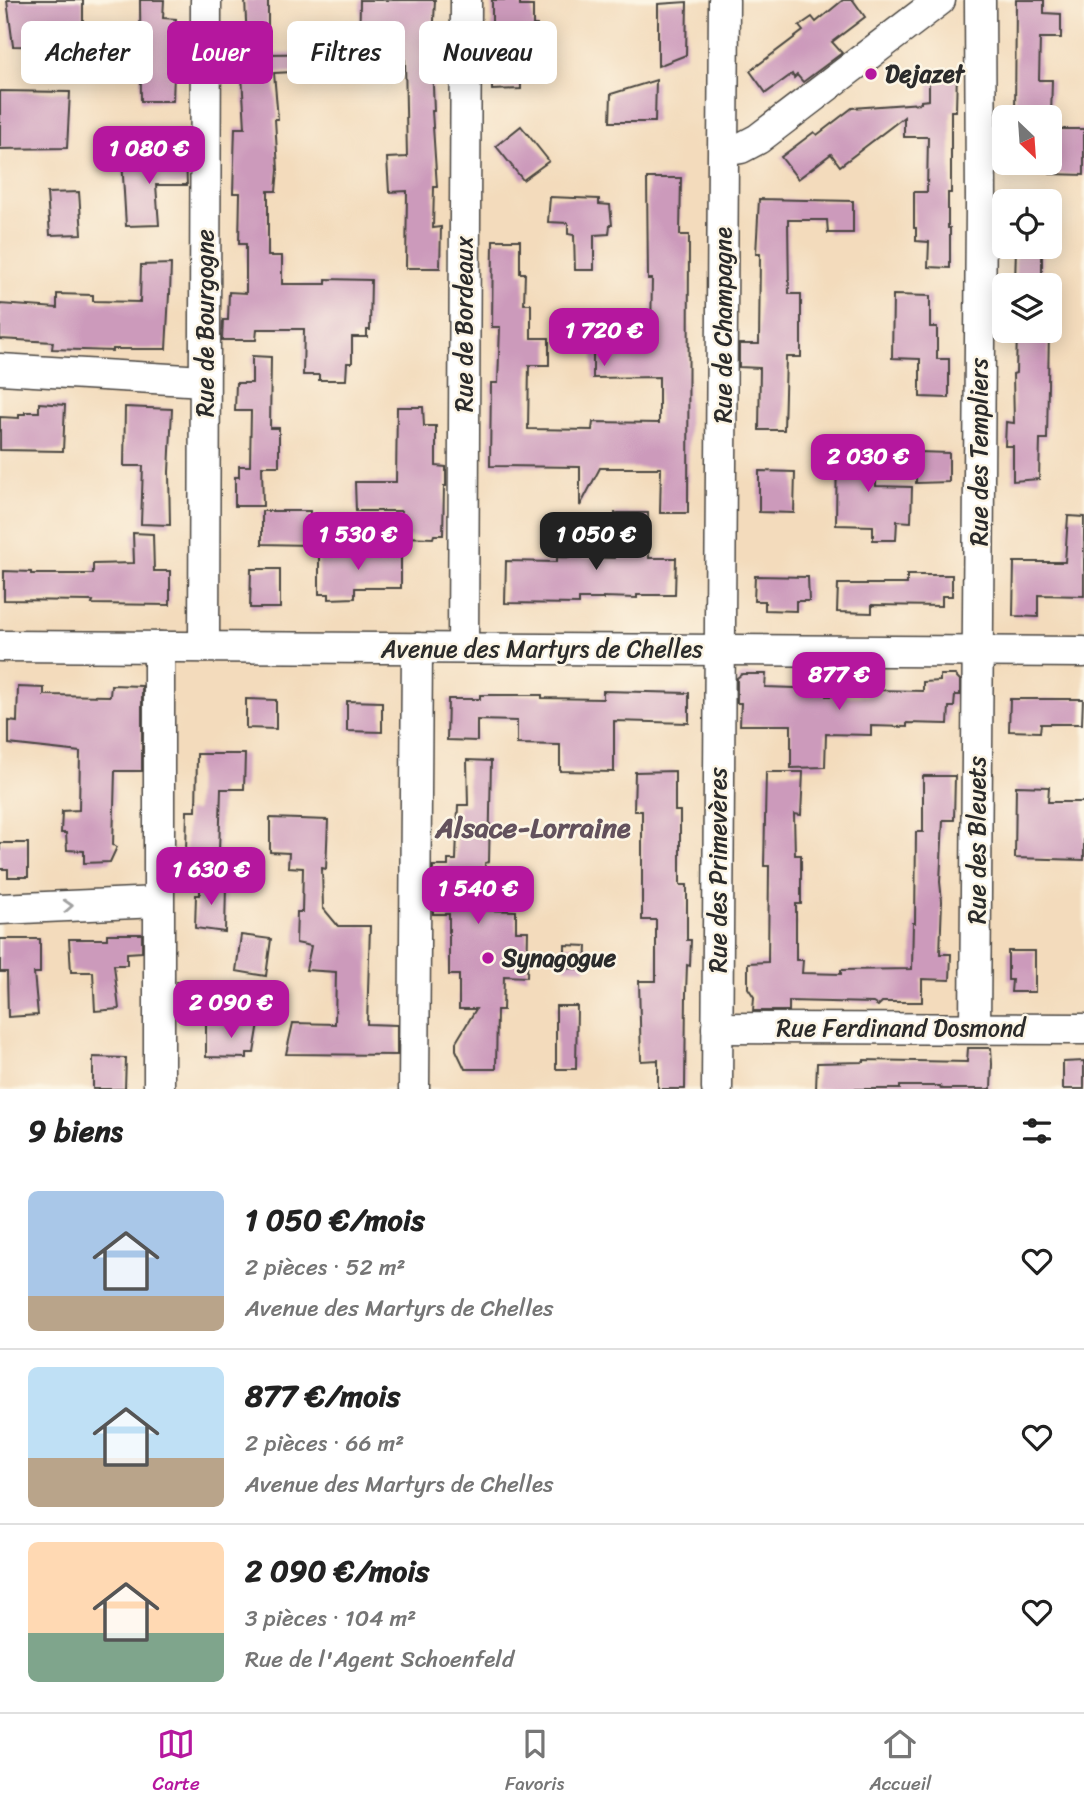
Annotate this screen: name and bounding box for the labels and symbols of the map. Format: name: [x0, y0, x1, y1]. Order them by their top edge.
place label: Dejazet: [885, 53, 966, 95]
marker: Dejazet: [863, 66, 879, 82]
north arrow: [992, 105, 1062, 175]
pin: 1 080 €: [84, 127, 214, 186]
street label: Rue de Champagne: [702, 227, 744, 423]
street label: Rue de Bourgogne: [184, 229, 226, 417]
street label: Rue de Bordeaux: [443, 235, 485, 412]
pin: 1 720 €: [539, 308, 669, 368]
street label: Rue des Templiers: [958, 357, 1000, 546]
pin: 2 030 €: [803, 434, 933, 494]
pin: 1 530 €: [293, 512, 423, 572]
pin: 1 050 €: [531, 512, 661, 572]
street label: Avenue des Martyrs de Chelles: [380, 628, 703, 670]
pin: 877 €: [790, 652, 888, 712]
street label: Rue des Bleuets: [956, 756, 998, 924]
street label: Rue des Primevères: [697, 766, 739, 973]
district label: Alsace-Lorraine: [435, 803, 631, 852]
pin: 1 630 €: [146, 848, 276, 907]
pin: 1 540 €: [413, 866, 543, 926]
one-way arrow: [63, 898, 74, 913]
place label: Synagogue: [501, 937, 617, 979]
marker: Synagogue: [480, 950, 496, 966]
pin: 2 090 €: [166, 981, 296, 1040]
street label: Rue Ferdinand Dosmond: [777, 1007, 1027, 1049]

